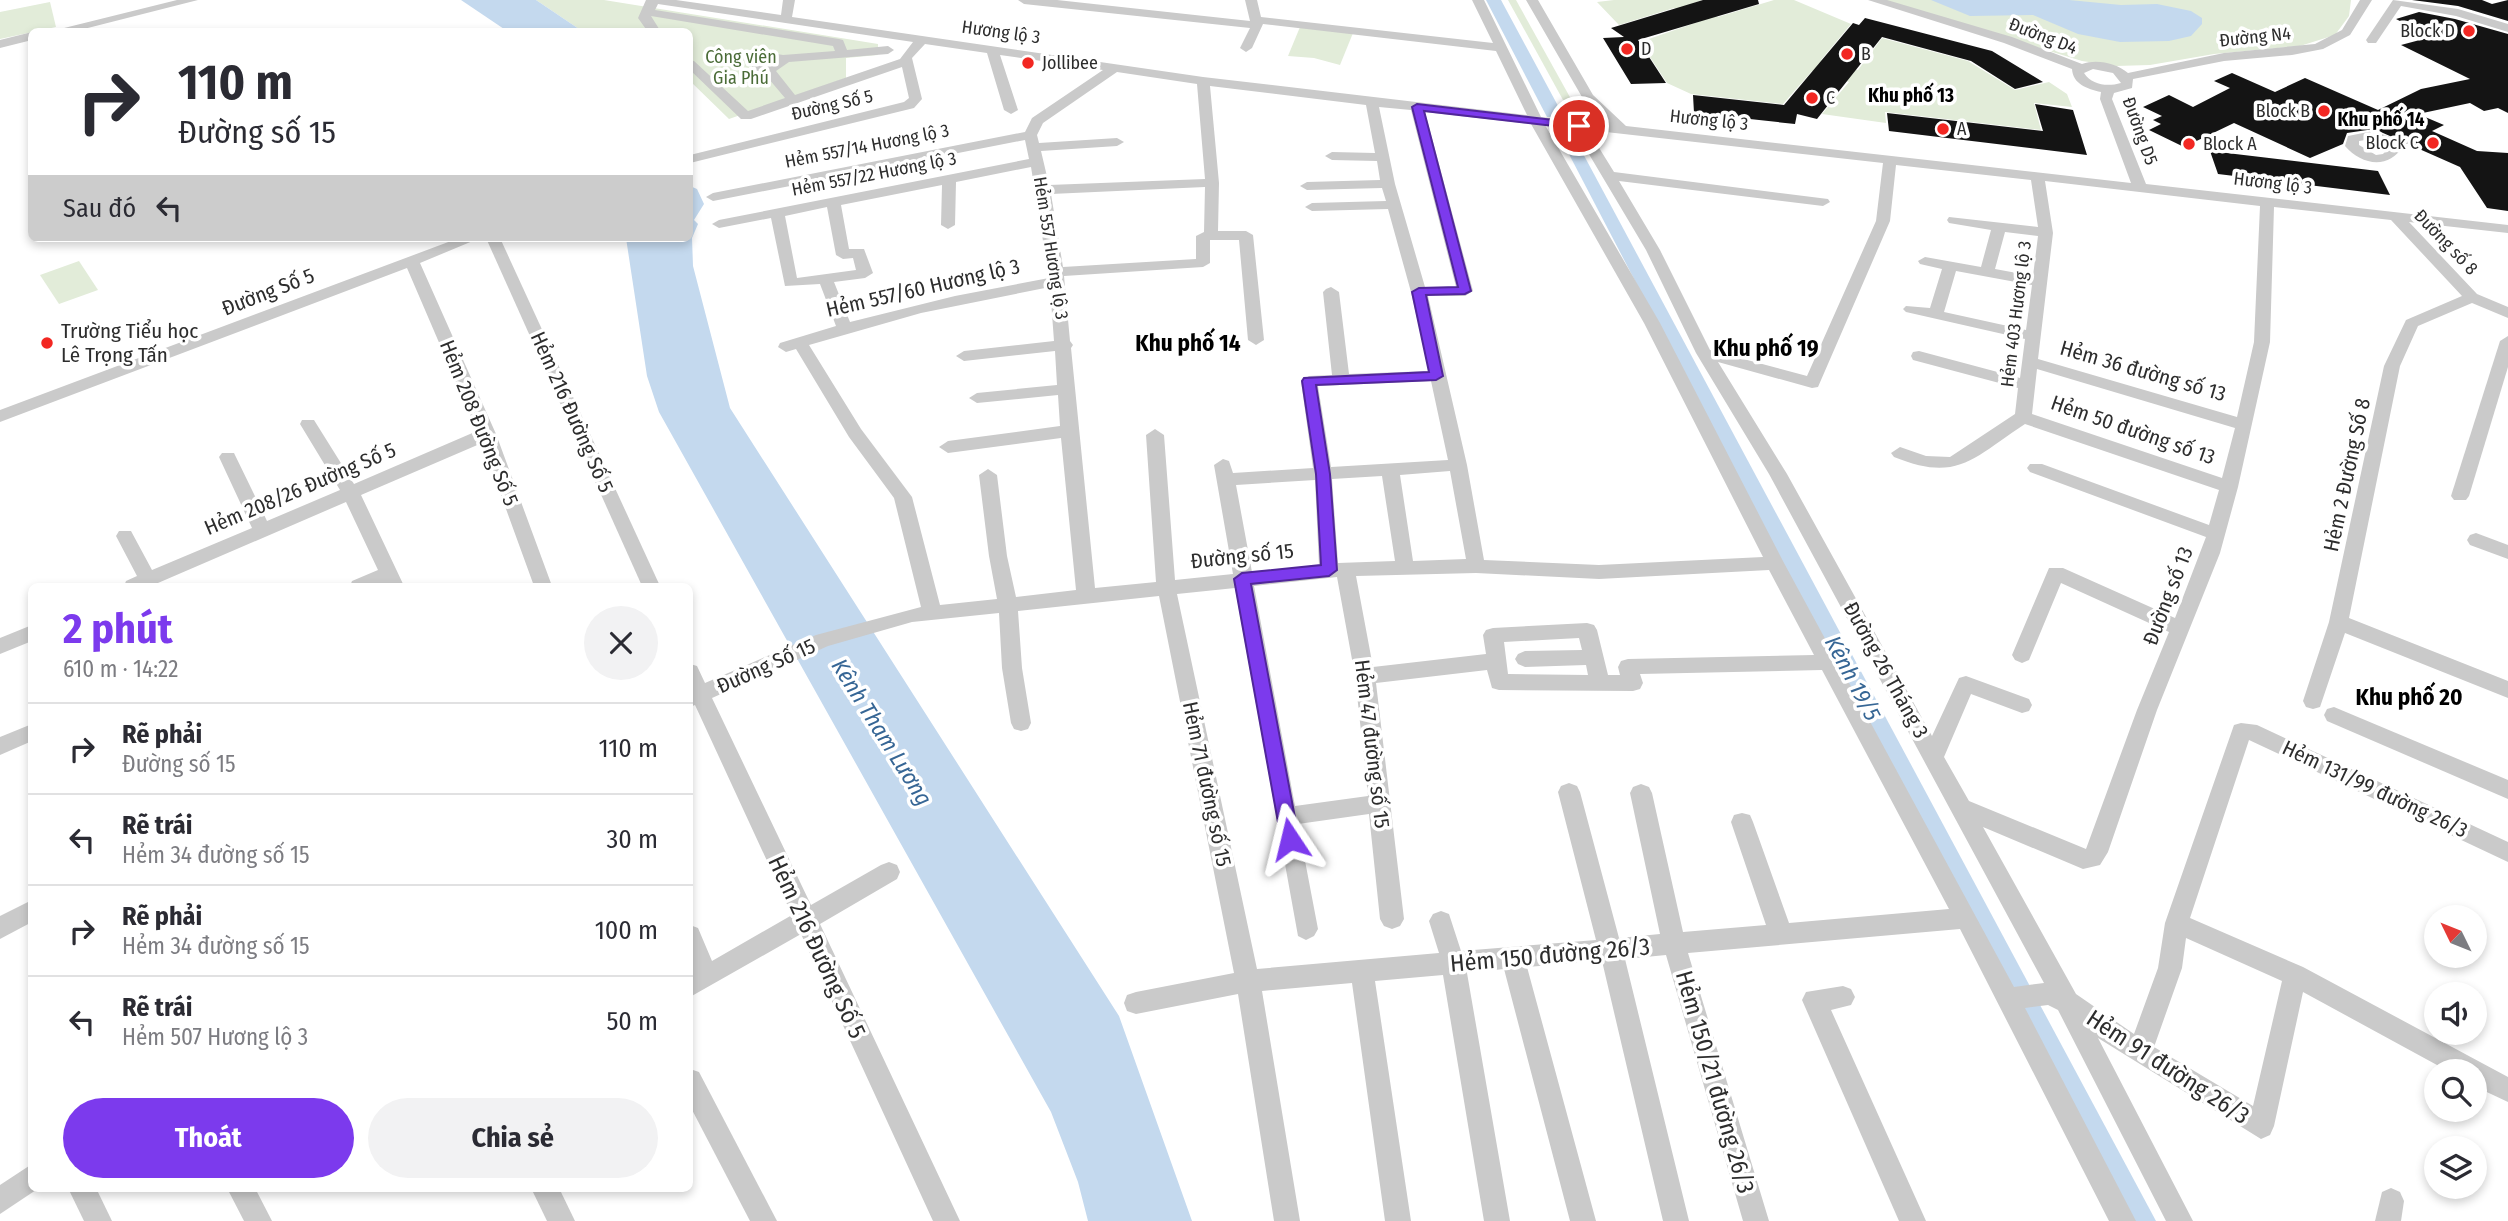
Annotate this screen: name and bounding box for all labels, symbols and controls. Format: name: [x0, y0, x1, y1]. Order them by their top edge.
street label: Đường D4: [2006, 13, 2081, 59]
street label: Hương lộ 3: [960, 16, 1042, 48]
place label: Block D: [2400, 20, 2455, 42]
street label: Đường N4: [2218, 22, 2292, 52]
marker: Block D: [2461, 23, 2477, 39]
place label: D: [1641, 38, 1651, 60]
marker: D: [1619, 41, 1635, 57]
place label: B: [1861, 43, 1871, 65]
park label: Công viên Gia Phú: [705, 46, 777, 89]
marker: B: [1839, 46, 1855, 62]
place label: Jollibee: [1042, 52, 1098, 74]
text: 110 m: [178, 53, 293, 112]
marker: Jollibee: [1020, 55, 1036, 71]
icon: right: [63, 56, 154, 147]
district label: Khu phố 13: [1868, 82, 1954, 107]
street label: Đường Số 5: [789, 85, 875, 125]
place label: C: [1826, 87, 1835, 109]
marker: C: [1804, 90, 1820, 106]
street label: Đường D5: [2118, 94, 2162, 168]
pin: [1549, 96, 1609, 156]
place label: Block B: [2256, 100, 2310, 122]
marker: Block B: [2316, 103, 2332, 119]
street label: Hương lộ 3: [1669, 105, 1749, 135]
district label: Khu phố 14: [2338, 106, 2425, 131]
icon: arrive: [1560, 107, 1598, 145]
text: Đường số 15: [178, 113, 336, 151]
place label: A: [1957, 118, 1967, 140]
street label: Hẻm 557/14 Hương lộ 3: [783, 119, 951, 173]
marker: A: [1935, 121, 1951, 137]
place label: Block C: [2366, 132, 2419, 154]
place label: Block A: [2203, 133, 2257, 155]
marker: Block C: [2425, 135, 2441, 151]
marker: Block A: [2181, 136, 2197, 152]
street label: Hẻm 557/22 Hương lộ 3: [790, 147, 958, 201]
street label: Hương lộ 3: [2233, 167, 2313, 199]
street label: Hẻm 557 Hương lộ 3: [1029, 175, 1073, 321]
icon: left: [150, 189, 188, 227]
text: Sau đó: [63, 193, 136, 224]
street label: Đường số 8: [2409, 205, 2483, 279]
street label: Hẻm 403 Hương lộ 3: [1996, 240, 2036, 388]
street label: Hẻm 557/60 Hương lộ 3: [824, 253, 1022, 323]
street label: Đường Số 5: [218, 262, 318, 322]
place label: Trường Tiểu học Lê Trọng Tấn: [61, 318, 198, 368]
street label: Hẻm 216 Đường Số 5: [525, 327, 619, 497]
district label: Khu phố 14: [1135, 327, 1241, 357]
district label: Khu phố 19: [1713, 332, 1819, 362]
marker: Trường Tiểu học Lê Trọng Tấn: [39, 335, 55, 351]
street label: Hẻm 36 đường số 13: [2057, 335, 2229, 407]
street label: Hẻm 208 Đường Số 5: [434, 336, 524, 510]
street label: Hẻm 50 đường số 13: [2047, 390, 2219, 470]
street label: Hẻm 2 Đường Số 8: [2318, 396, 2376, 554]
street label: Hẻm 208/26 Đường Số 5: [200, 437, 400, 541]
street label: Đường số 15: [1189, 538, 1295, 574]
street label: Đường số 13: [2137, 543, 2199, 649]
street label: Đường 26 Tháng 3: [1838, 597, 1934, 743]
text: 2 phút: [63, 604, 173, 654]
button: close: [584, 606, 658, 680]
water label: Kênh 19/5: [1819, 631, 1887, 726]
street label: Đường Số 15: [713, 633, 819, 699]
water label: Kênh Tham Lương: [826, 653, 938, 811]
text: 610 m · 14:22: [63, 655, 178, 683]
street label: Hẻm 47 đường số 15: [1349, 658, 1395, 830]
district label: Khu phố 20: [2356, 681, 2462, 711]
street label: Hẻm 71 đường số 15: [1177, 699, 1237, 869]
text: Rẽ phải: [122, 719, 202, 750]
icon: right: [63, 730, 101, 768]
text: 110 m: [598, 733, 658, 764]
street label: Hẻm 131/99 đường 26/3: [2278, 735, 2472, 843]
text: Đường số 15: [122, 750, 236, 778]
position arrow: [1253, 802, 1327, 876]
text: Rẽ trái: [122, 810, 192, 841]
icon: left: [63, 821, 101, 859]
text: 30 m: [607, 824, 658, 855]
text: Hẻm 34 đường số 15: [122, 841, 310, 869]
street label: Hẻm 216 Đường Số 5: [762, 851, 872, 1043]
text: Rẽ phải: [122, 901, 202, 932]
north arrow: [2424, 905, 2487, 968]
map controls: [2424, 905, 2487, 1199]
icon: right: [63, 912, 101, 950]
text: 100 m: [595, 915, 658, 946]
text: Hẻm 34 đường số 15: [122, 932, 310, 960]
street label: Hẻm 150 đường 26/3: [1449, 932, 1651, 978]
street label: Hẻm 150/21 đường 26/3: [1670, 967, 1760, 1197]
button: sound: [2424, 982, 2487, 1045]
text: Rẽ trái: [122, 992, 192, 1023]
icon: left: [63, 1003, 101, 1041]
street label: Hẻm 91 đường 26/3: [2081, 1004, 2255, 1130]
text: 50 m: [606, 1006, 658, 1037]
text: Hẻm 507 Hương lộ 3: [122, 1023, 308, 1051]
button: search: [2424, 1059, 2487, 1122]
button: Thoát: [63, 1098, 354, 1178]
button: Chia sẻ: [368, 1098, 658, 1178]
button: layers: [2424, 1136, 2487, 1199]

